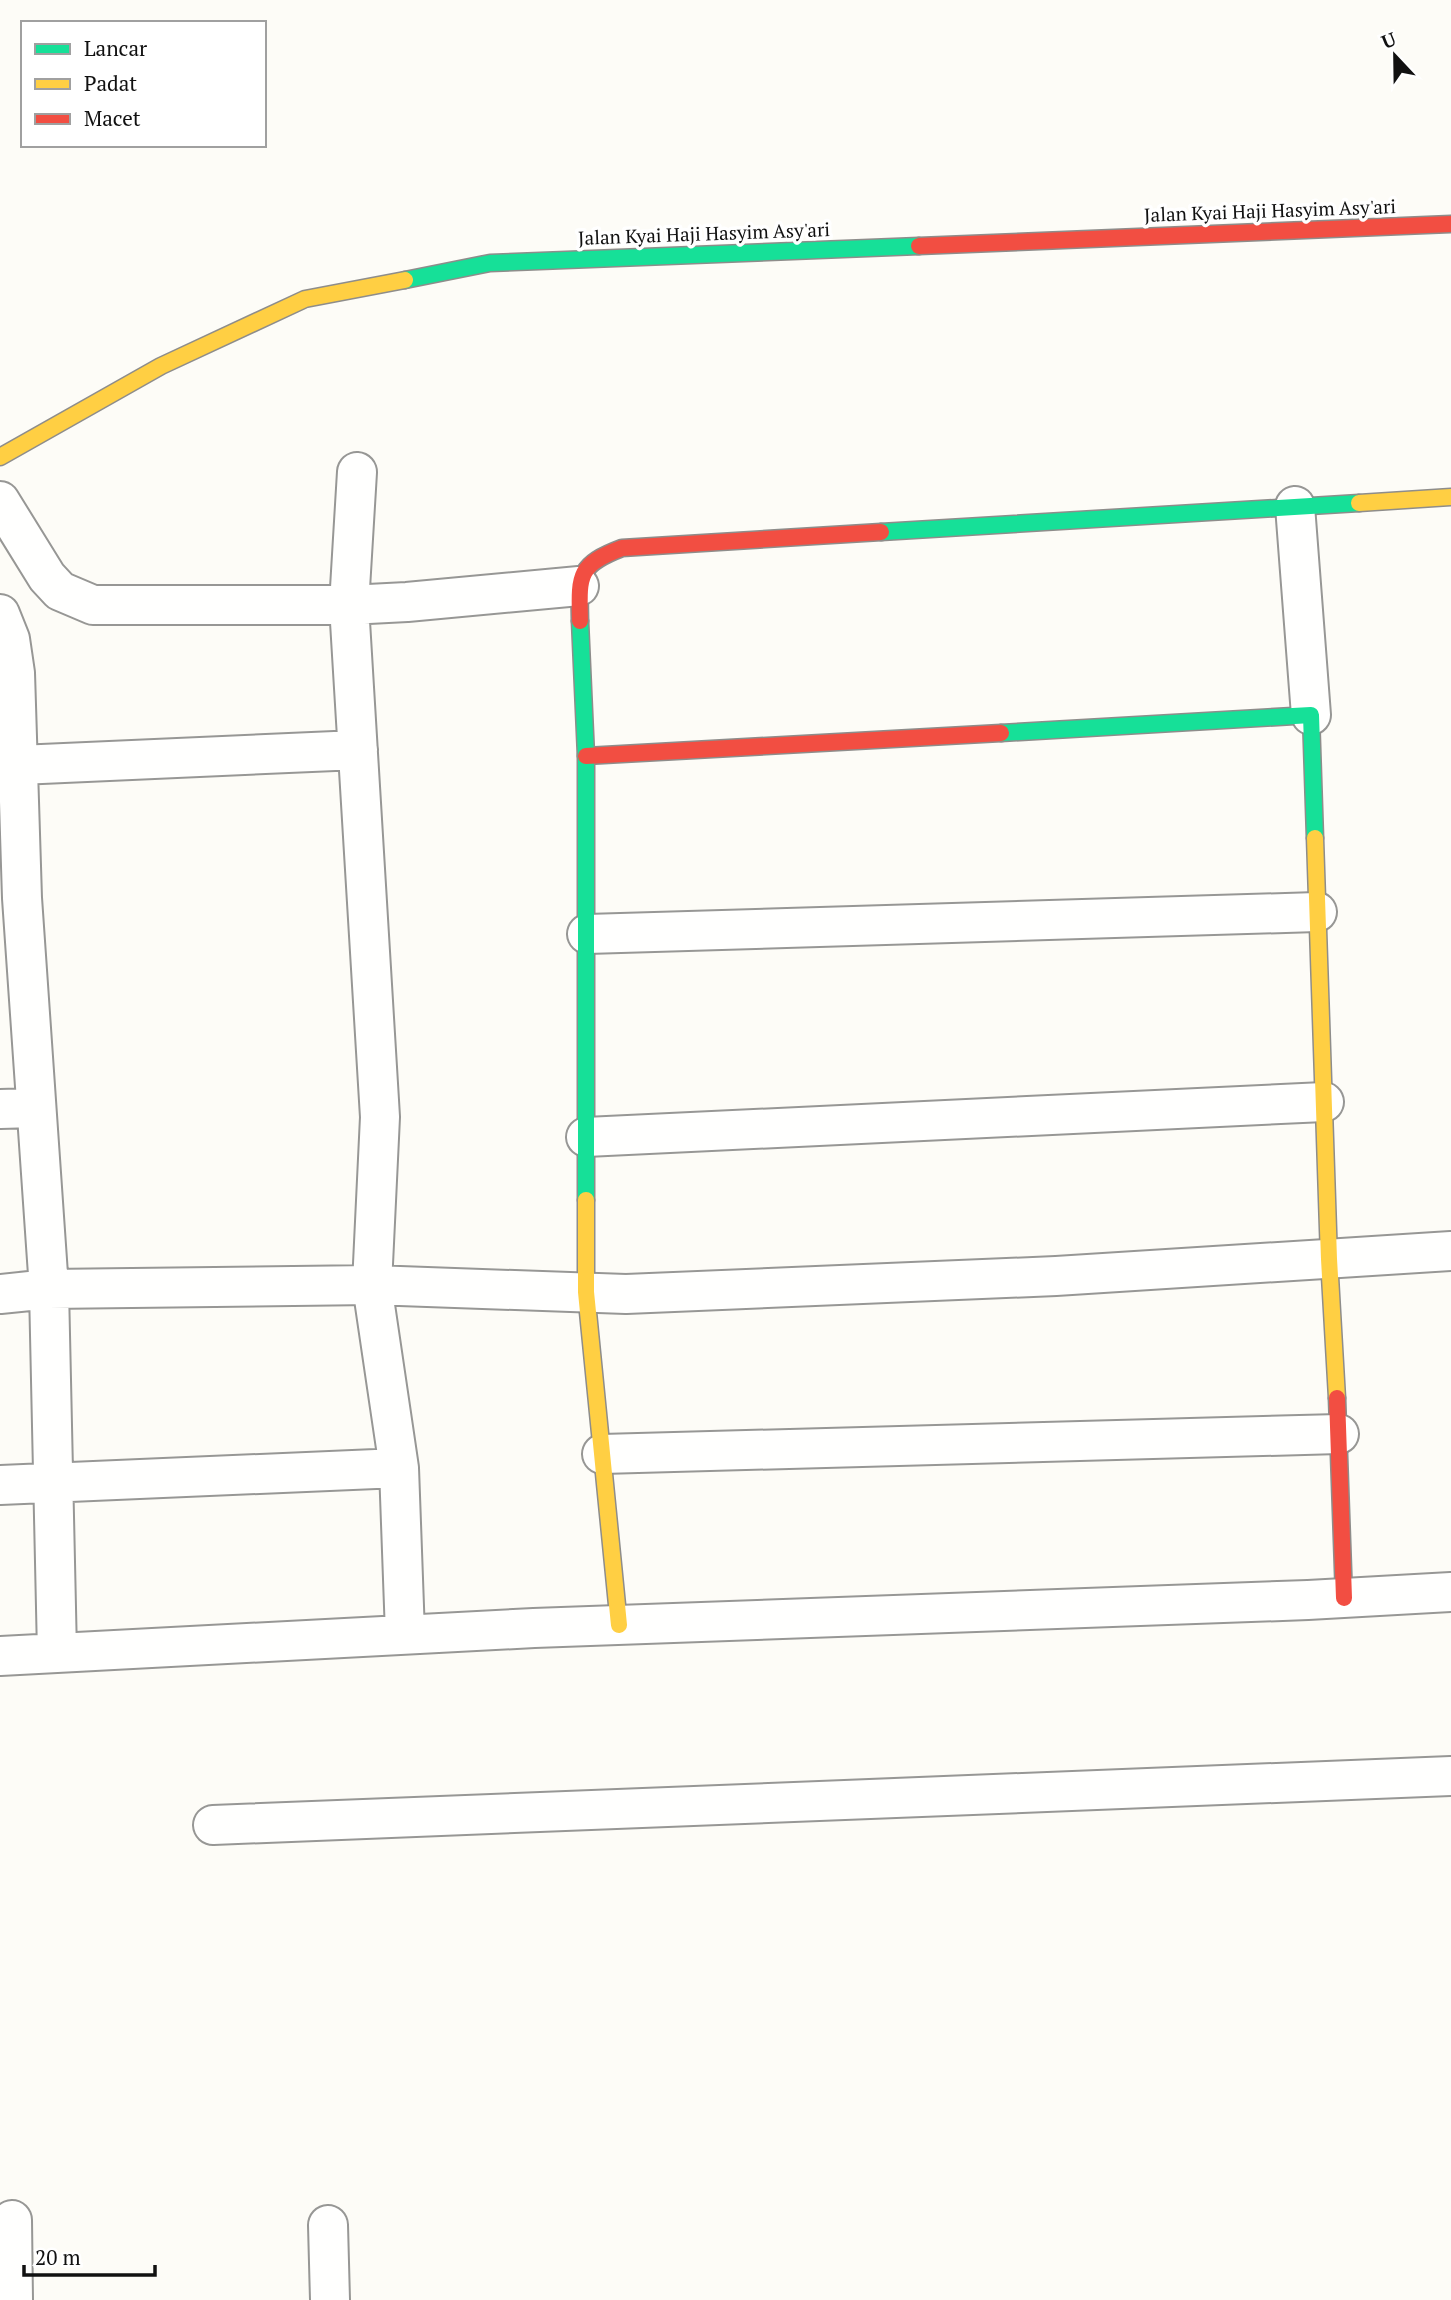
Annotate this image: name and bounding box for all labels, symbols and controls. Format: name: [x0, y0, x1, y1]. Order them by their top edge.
legend: [21, 21, 266, 147]
north arrow: [1360, 21, 1430, 91]
text: U: [1377, 25, 1400, 54]
text: Lancar: [84, 34, 147, 62]
text: Padat: [84, 69, 137, 97]
text: Macet: [84, 104, 141, 132]
street label: Jalan Kyai Haji Hasyim Asy'ari: [1144, 193, 1396, 227]
street label: Jalan Kyai Haji Hasyim Asy'ari: [578, 216, 830, 250]
scale bar: [24, 2234, 156, 2278]
text: 20 m: [35, 2243, 81, 2271]

